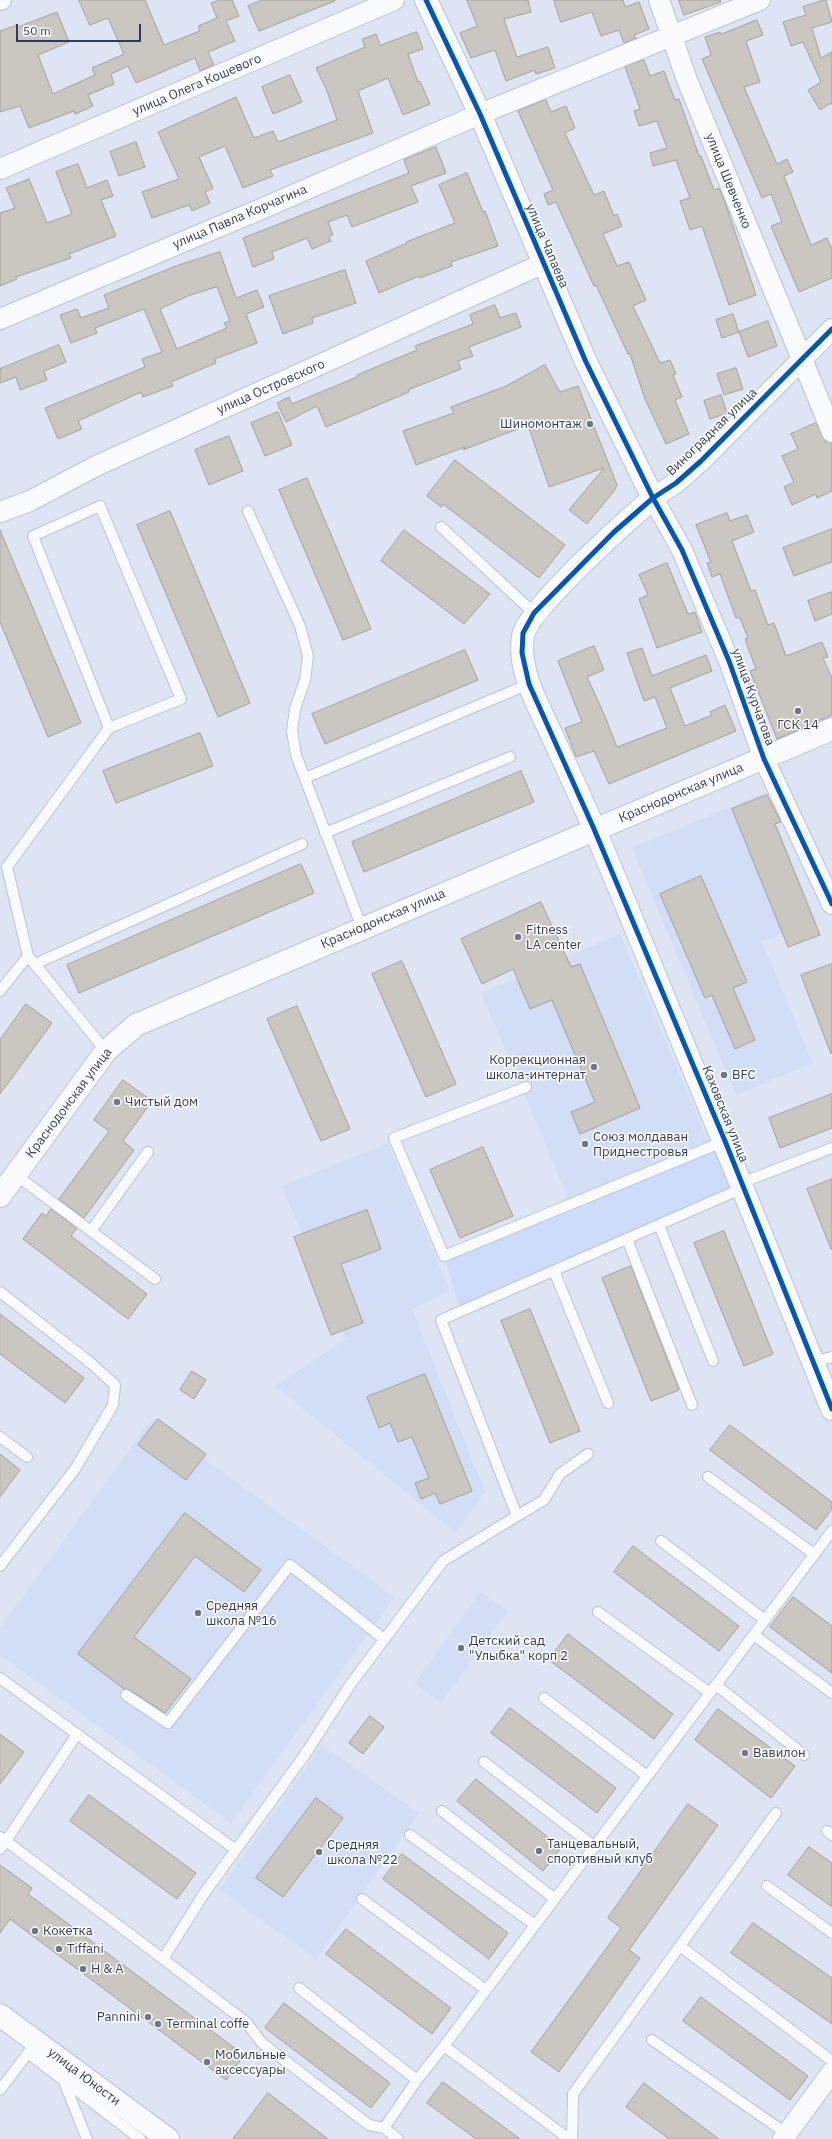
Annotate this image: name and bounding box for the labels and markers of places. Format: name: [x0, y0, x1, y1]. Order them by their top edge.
place label: Шиномонтаж: [500, 416, 582, 432]
marker: Шиномонтаж: [585, 419, 595, 429]
marker: ГСК 14: [793, 706, 803, 716]
place label: ГСК 14: [777, 717, 819, 733]
place label: Fitness LA center: [526, 922, 582, 953]
marker: Fitness LA center: [513, 932, 523, 942]
place label: Коррекционная школа-интернат: [486, 1052, 586, 1083]
marker: Коррекционная школа-интернат: [589, 1062, 599, 1072]
place label: BFC: [732, 1067, 756, 1083]
marker: BFC: [719, 1070, 729, 1080]
place label: Чистый дом: [125, 1094, 198, 1110]
marker: Чистый дом: [112, 1097, 122, 1107]
place label: Союз молдаван Приднестровья: [593, 1129, 688, 1160]
marker: Союз молдаван Приднестровья: [580, 1139, 590, 1149]
place label: Средняя школа №16: [206, 1598, 277, 1629]
marker: Средняя школа №16: [193, 1608, 203, 1618]
place label: Детский сад "Улыбка" корп 2: [469, 1633, 568, 1664]
marker: Детский сад "Улыбка" корп 2: [456, 1643, 466, 1653]
place label: Вавилон: [753, 1745, 806, 1761]
marker: Вавилон: [740, 1748, 750, 1758]
place label: Танцевальный, спортивный клуб: [547, 1836, 653, 1867]
place label: Средняя школа №22: [327, 1837, 398, 1868]
marker: Танцевальный, спортивный клуб: [534, 1846, 544, 1856]
marker: Средняя школа №22: [314, 1847, 324, 1857]
place label: Кокетка: [43, 1923, 93, 1939]
marker: Кокетка: [30, 1926, 40, 1936]
place label: Tiffani: [67, 1941, 104, 1957]
marker: Tiffani: [54, 1944, 64, 1954]
place label: H & A: [91, 1961, 124, 1977]
marker: H & A: [78, 1964, 88, 1974]
place label: Pannini: [97, 2009, 140, 2025]
marker: Pannini: [143, 2012, 153, 2022]
place label: Terminal coffe: [166, 2016, 249, 2032]
marker: Terminal coffe: [153, 2019, 163, 2029]
place label: Мобильные аксессуары: [215, 2047, 286, 2078]
marker: Мобильные аксессуары: [202, 2057, 212, 2067]

